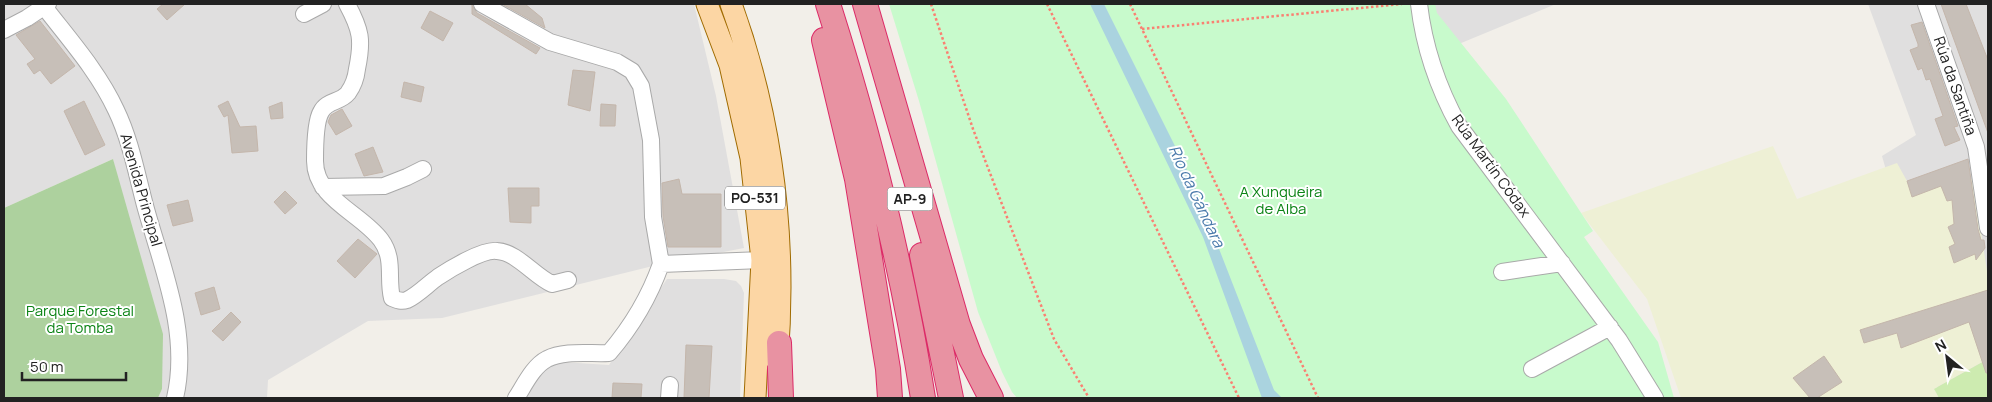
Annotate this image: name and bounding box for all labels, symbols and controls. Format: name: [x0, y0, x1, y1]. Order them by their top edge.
street label: Rúa da Santiña: [1929, 34, 1982, 138]
street label: Rúa Martín Códax: [1447, 110, 1536, 221]
street label: Avenida Principal: [115, 131, 168, 249]
water label: Río da Gándara: [1164, 141, 1231, 252]
park label: A Xunqueira de Alba: [1240, 181, 1322, 219]
road number: PO-531: [725, 187, 785, 210]
road number: AP-9: [888, 188, 932, 210]
park label: Parque Forestal da Tomba: [26, 300, 134, 338]
north arrow: [1922, 332, 1972, 382]
text: N: [1931, 334, 1949, 356]
scale bar: [22, 350, 126, 382]
text: 50 m: [30, 356, 64, 377]

